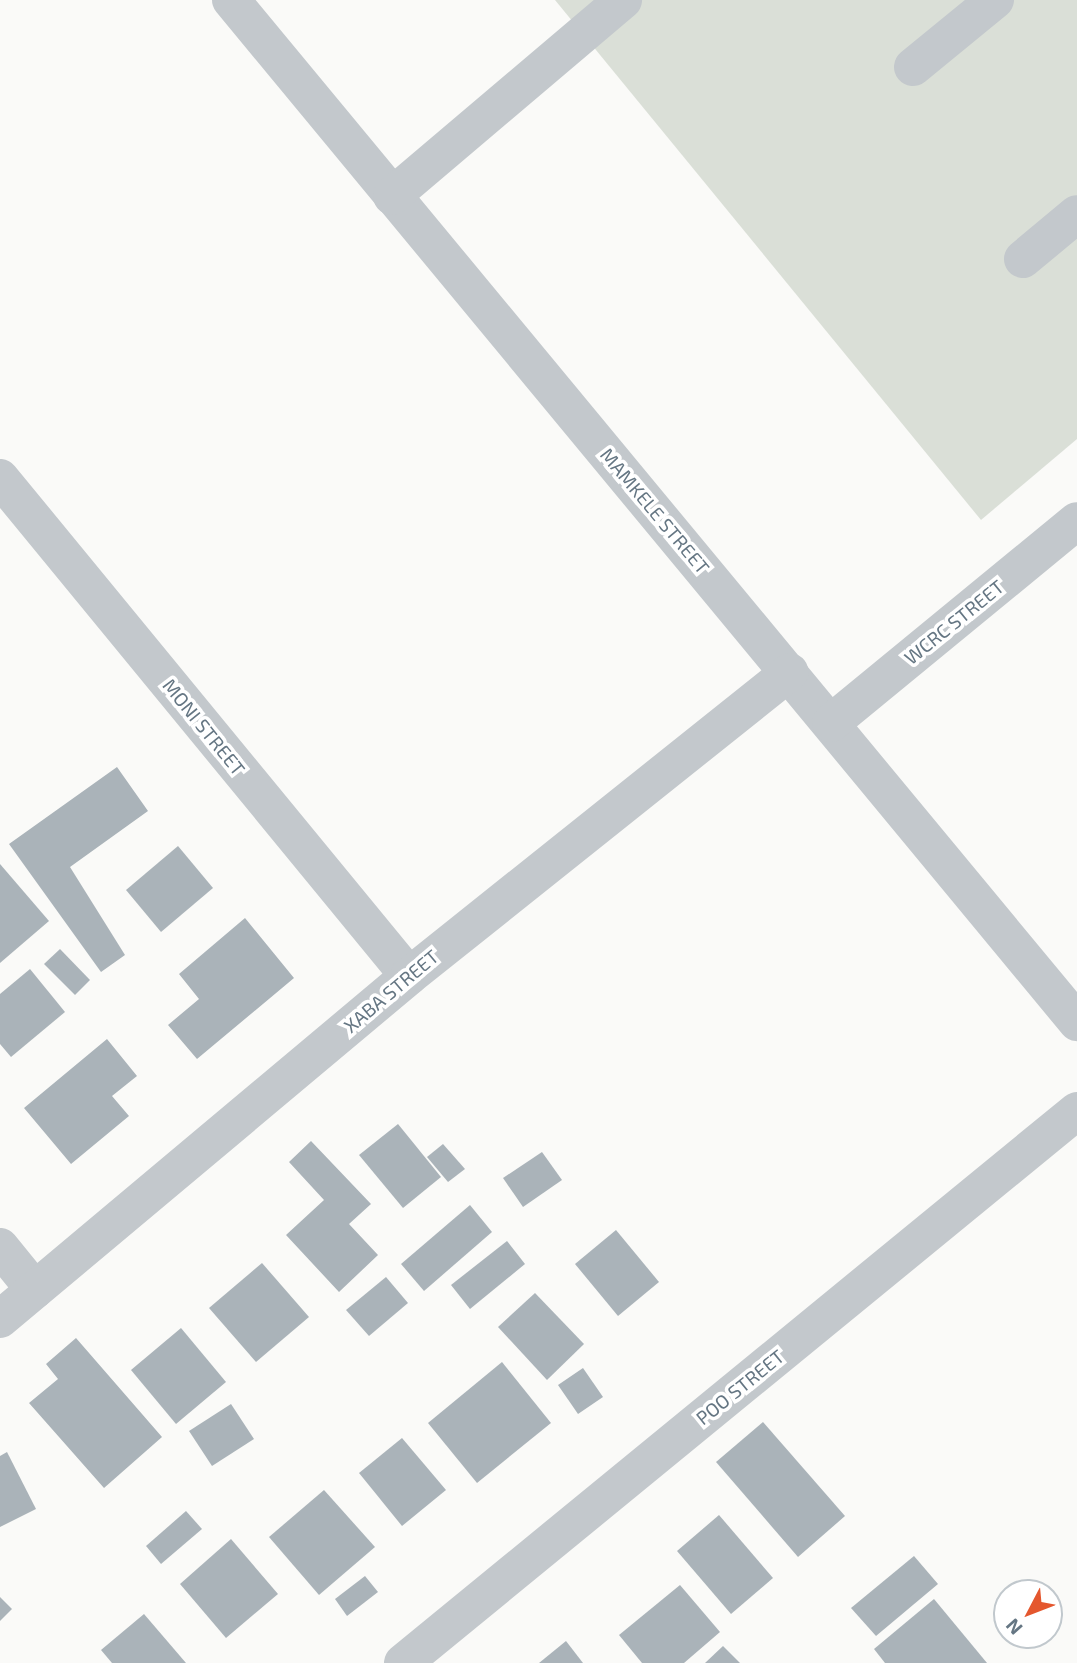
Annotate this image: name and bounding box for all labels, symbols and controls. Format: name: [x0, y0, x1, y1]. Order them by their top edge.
street label: MAMKELE STREET: [596, 443, 714, 579]
street label: WCRC STREET: [900, 575, 1008, 669]
street label: MONI STREET: [158, 674, 250, 780]
street label: XABA STREET: [339, 945, 443, 1037]
street label: POO STREET: [691, 1345, 789, 1429]
north arrow: [993, 1579, 1063, 1649]
text: N: [1000, 1614, 1027, 1640]

